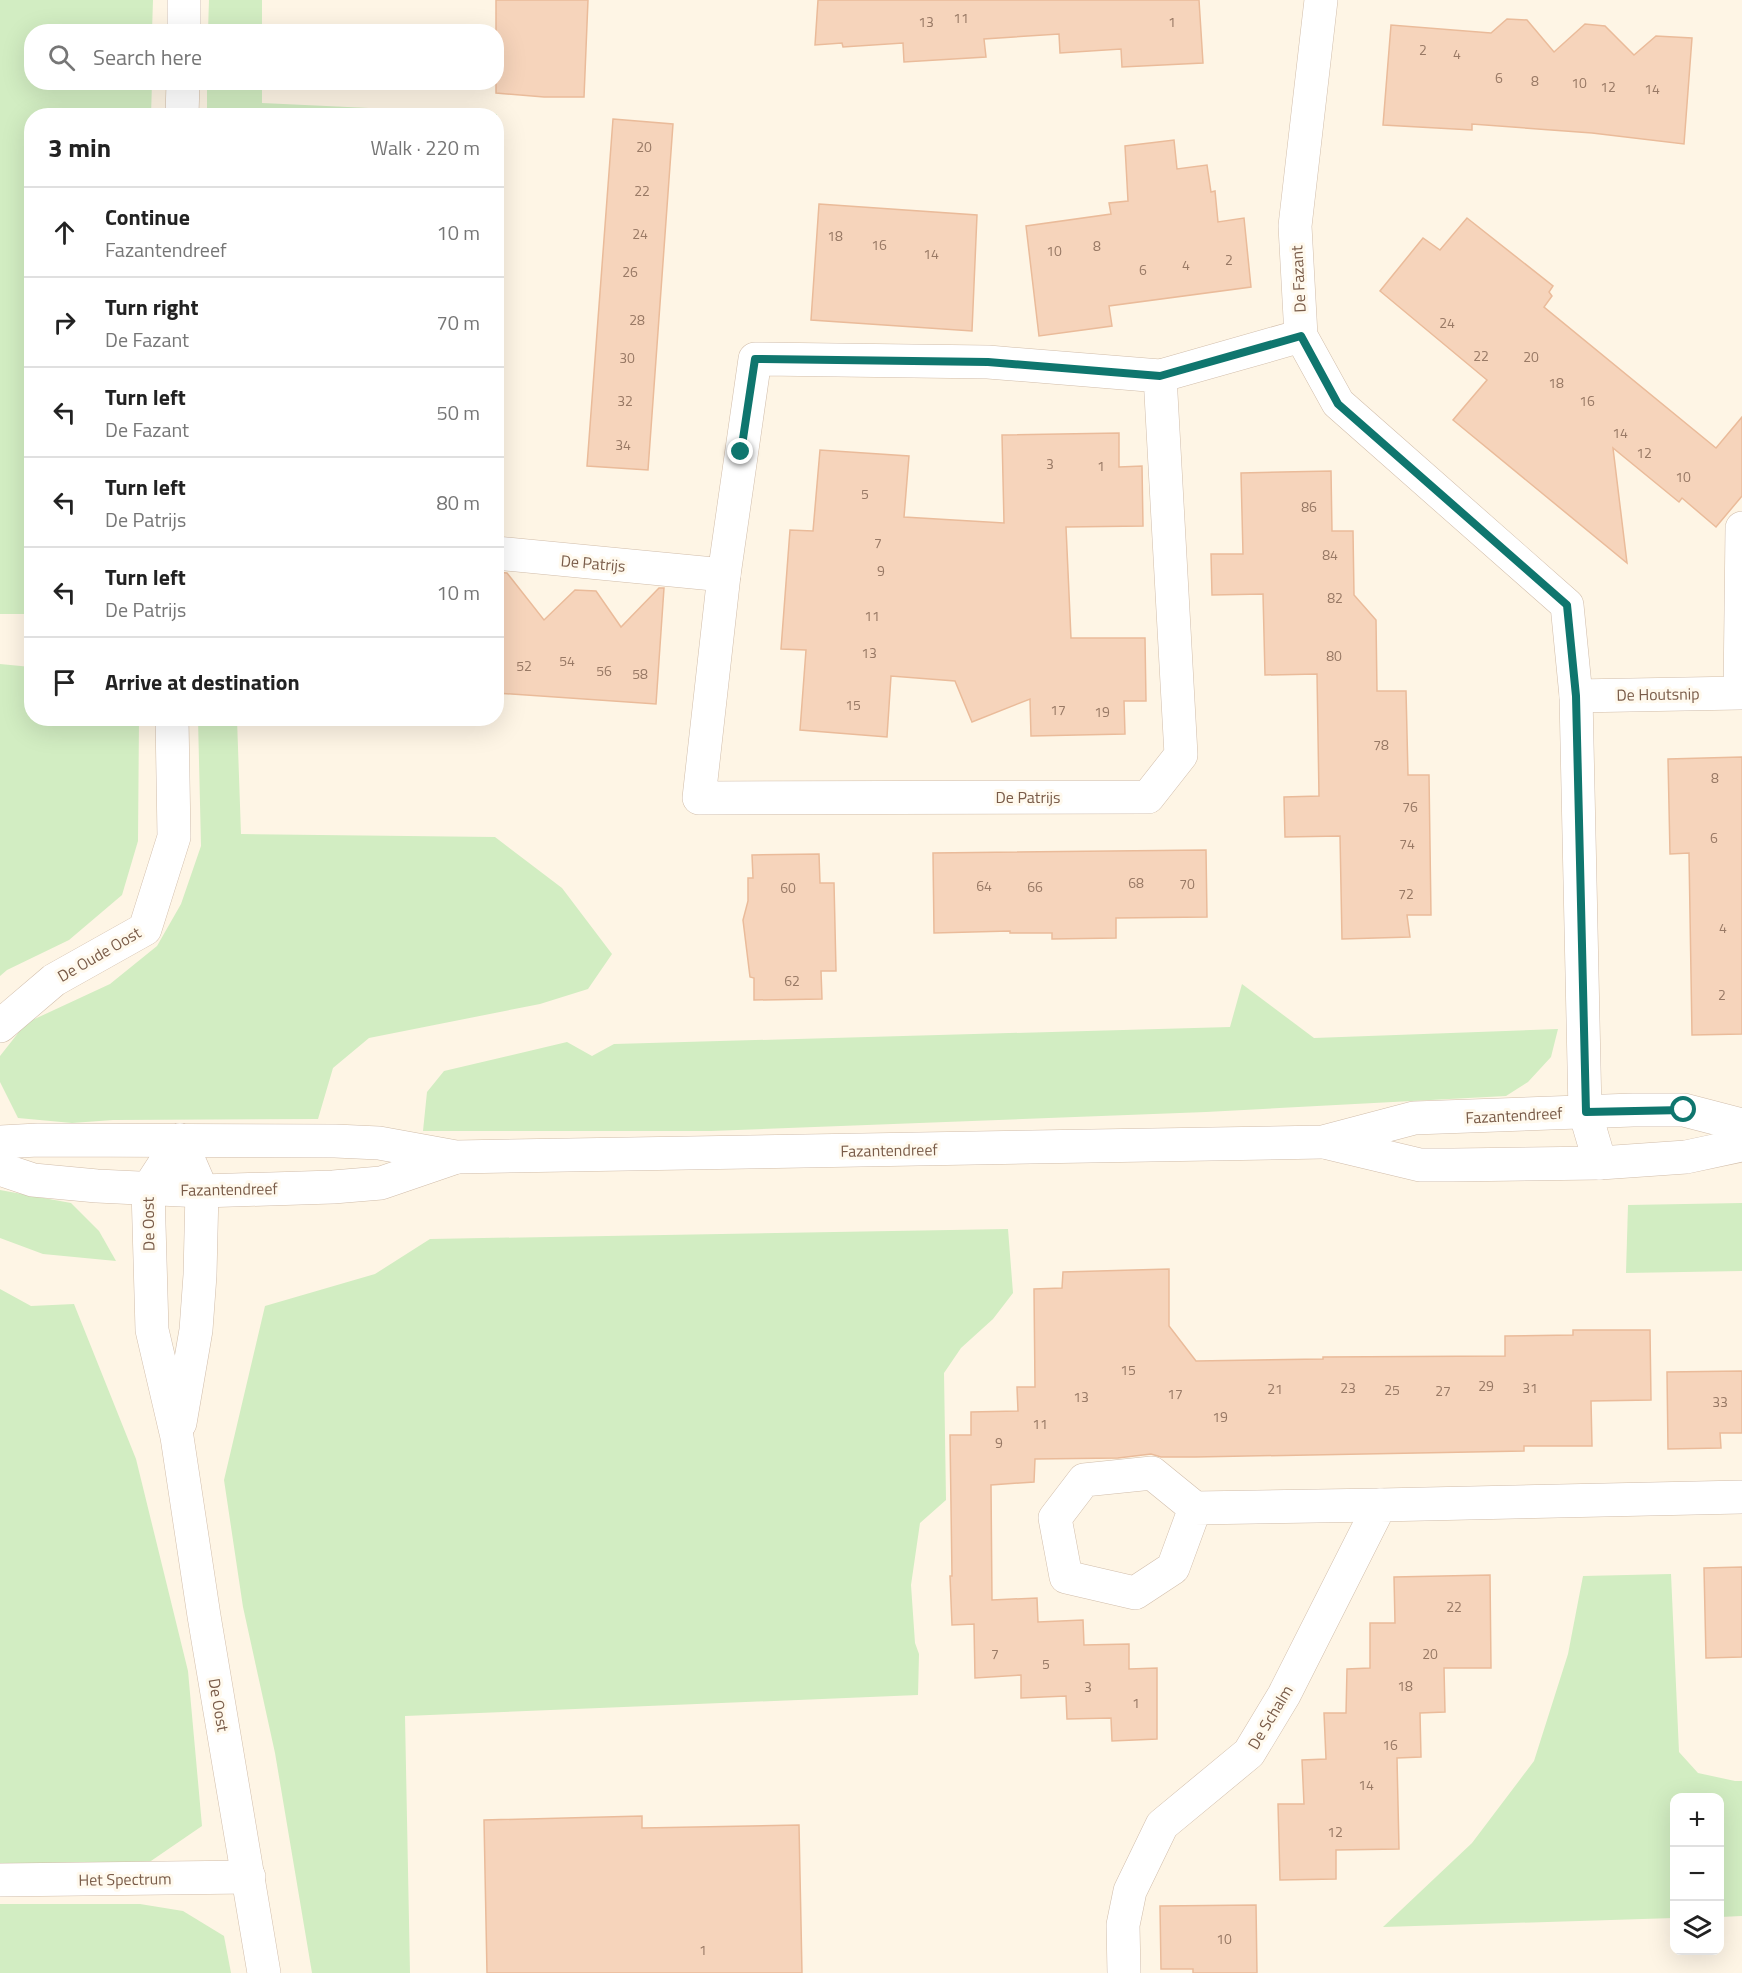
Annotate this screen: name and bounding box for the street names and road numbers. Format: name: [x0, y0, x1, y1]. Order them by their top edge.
street label: De Fazant: [1284, 244, 1312, 313]
street label: De Patrijs: [560, 548, 626, 578]
street label: De Houtsnip: [1616, 681, 1700, 707]
street label: De Patrijs: [996, 785, 1060, 809]
street label: De Oude Oost: [53, 920, 146, 988]
street label: Fazantendreef: [1465, 1100, 1564, 1130]
street label: Fazantendreef: [840, 1137, 939, 1163]
street label: Fazantendreef: [180, 1176, 279, 1202]
street label: De Oost: [136, 1196, 160, 1251]
street label: De Oost: [202, 1676, 236, 1734]
street label: De Schalm: [1241, 1680, 1299, 1754]
street label: Het Spectrum: [78, 1866, 172, 1892]

